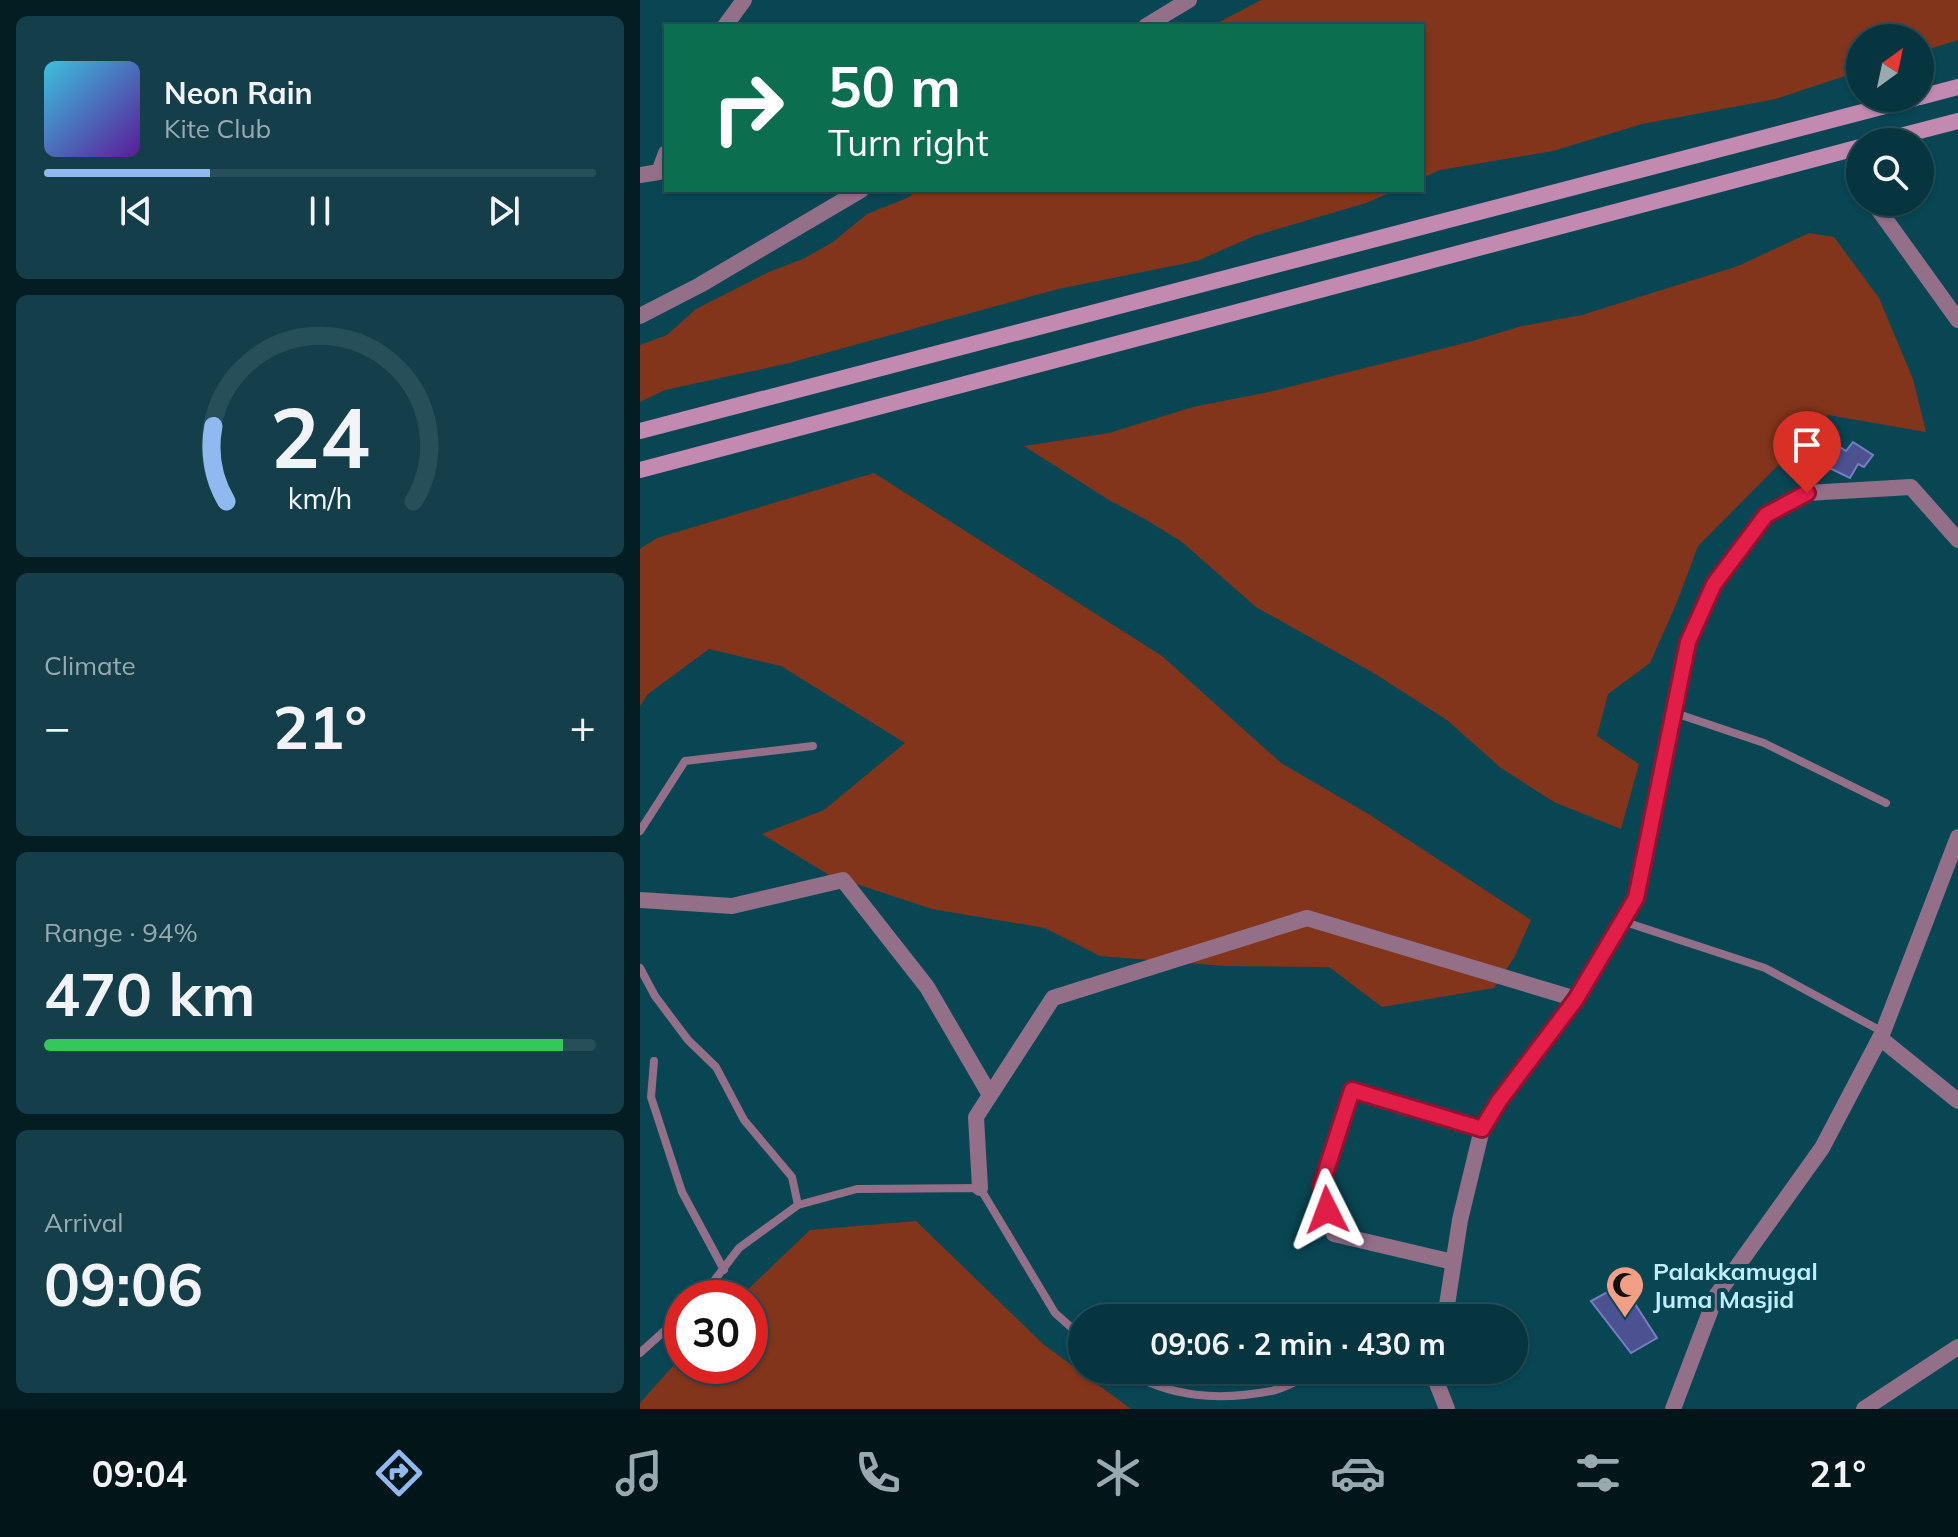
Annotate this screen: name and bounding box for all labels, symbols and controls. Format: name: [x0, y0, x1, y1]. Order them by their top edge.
north arrow: [1846, 24, 1934, 112]
map controls: [1846, 24, 1934, 216]
text: 50 m: [828, 51, 961, 121]
icon: right: [696, 56, 800, 160]
text: Neon Rain: [164, 74, 313, 112]
text: Kite Club: [164, 112, 271, 145]
text: Turn right: [828, 120, 989, 165]
button: search: [1846, 128, 1934, 216]
icon: previous: [114, 189, 158, 233]
icon: pause: [298, 189, 342, 233]
icon: next: [482, 189, 526, 233]
text: 24: [270, 383, 370, 488]
pin: [1773, 411, 1841, 493]
icon: arrive: [1785, 423, 1829, 467]
text: km/h: [288, 480, 352, 516]
text: Climate: [44, 649, 136, 682]
text: 21°: [273, 689, 367, 764]
text: −: [44, 699, 70, 754]
text: +: [570, 699, 596, 754]
text: Range · 94%: [44, 916, 198, 949]
text: 470 km: [44, 956, 256, 1031]
position arrow: [1285, 1168, 1369, 1252]
text: Arrival: [44, 1206, 124, 1239]
text: 09:06: [44, 1246, 203, 1321]
place label: Palakkamugal Juma Masjid: [1653, 1256, 1818, 1314]
mosque icon: Palakkamugal Juma Masjid: [1604, 1264, 1646, 1319]
speed limit sign: 30: [664, 1280, 768, 1384]
text: 09:06 · 2 min · 430 m: [1150, 1325, 1446, 1363]
icon: directions: [371, 1445, 427, 1501]
icon: music: [611, 1445, 667, 1501]
icon: phone: [850, 1445, 906, 1501]
icon: climate: [1090, 1445, 1146, 1501]
icon: car: [1330, 1445, 1386, 1501]
icon: filters: [1570, 1445, 1626, 1501]
text: 09:04: [92, 1451, 187, 1496]
text: 21°: [1809, 1451, 1866, 1496]

